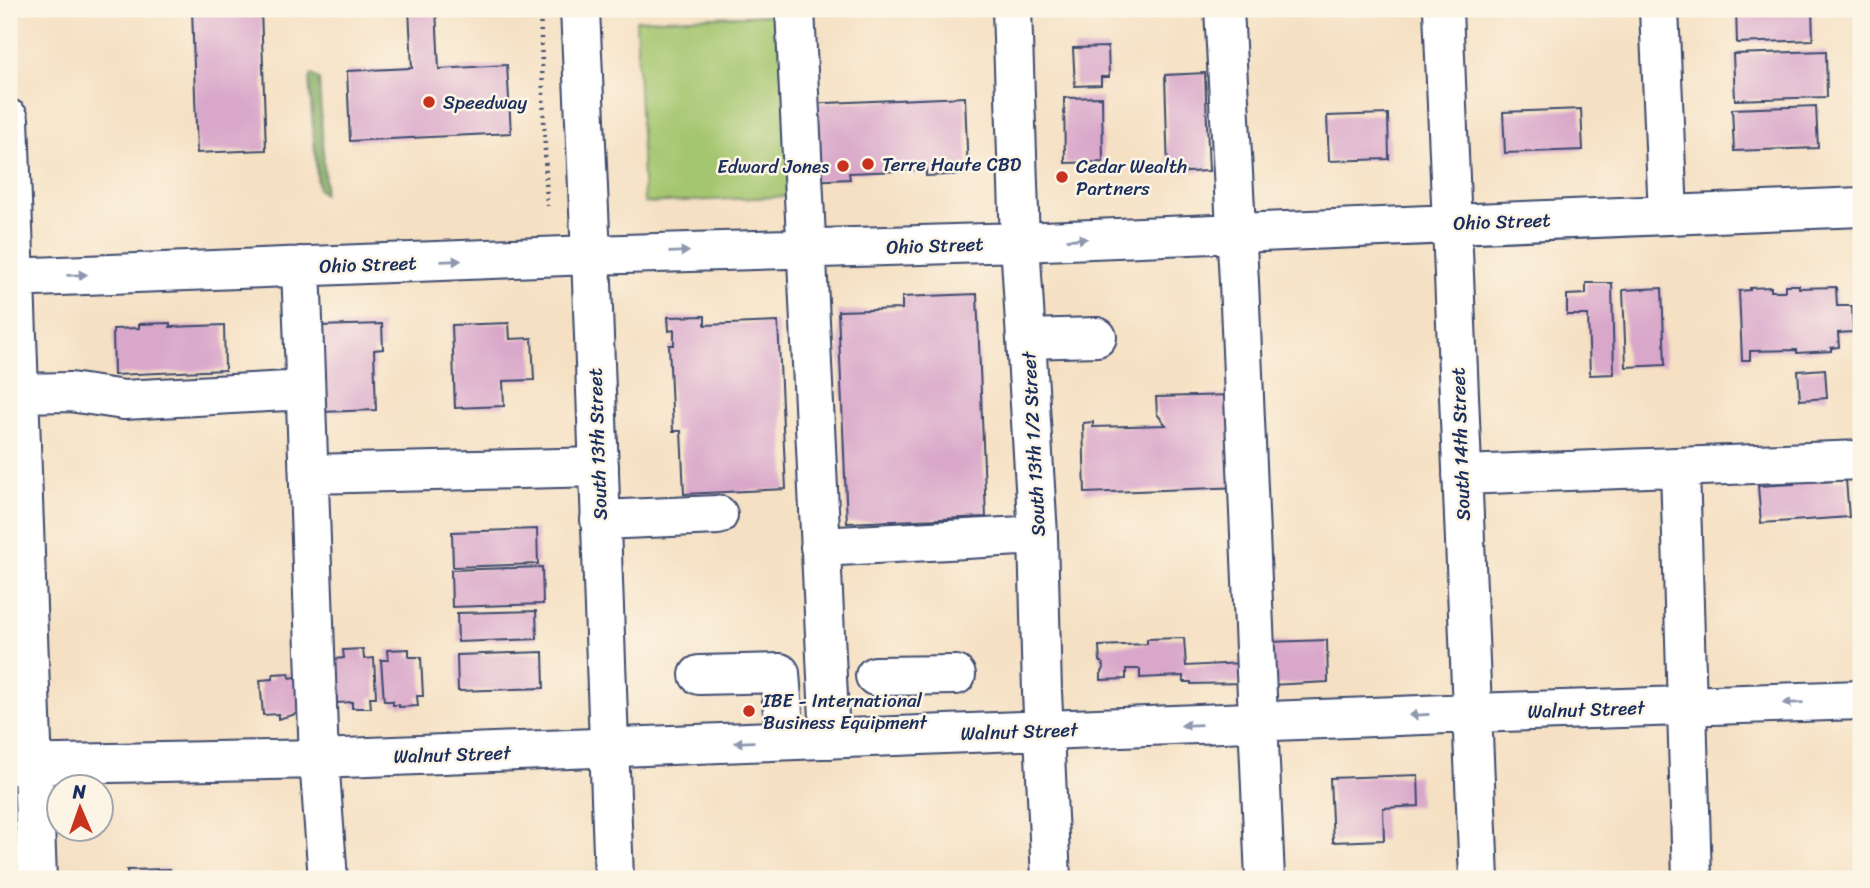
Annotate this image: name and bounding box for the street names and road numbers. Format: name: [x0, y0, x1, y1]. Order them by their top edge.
street label: Ohio Street: [1453, 203, 1551, 240]
street label: Ohio Street: [886, 227, 984, 264]
street label: Ohio Street: [319, 246, 417, 283]
street label: South 13th 1/2 Street: [1012, 349, 1055, 537]
street label: South 13th Street: [578, 367, 617, 520]
street label: South 14th Street: [1441, 367, 1480, 521]
street label: Walnut Street: [1527, 691, 1647, 728]
street label: Walnut Street: [960, 713, 1080, 750]
street label: Walnut Street: [393, 736, 513, 773]

